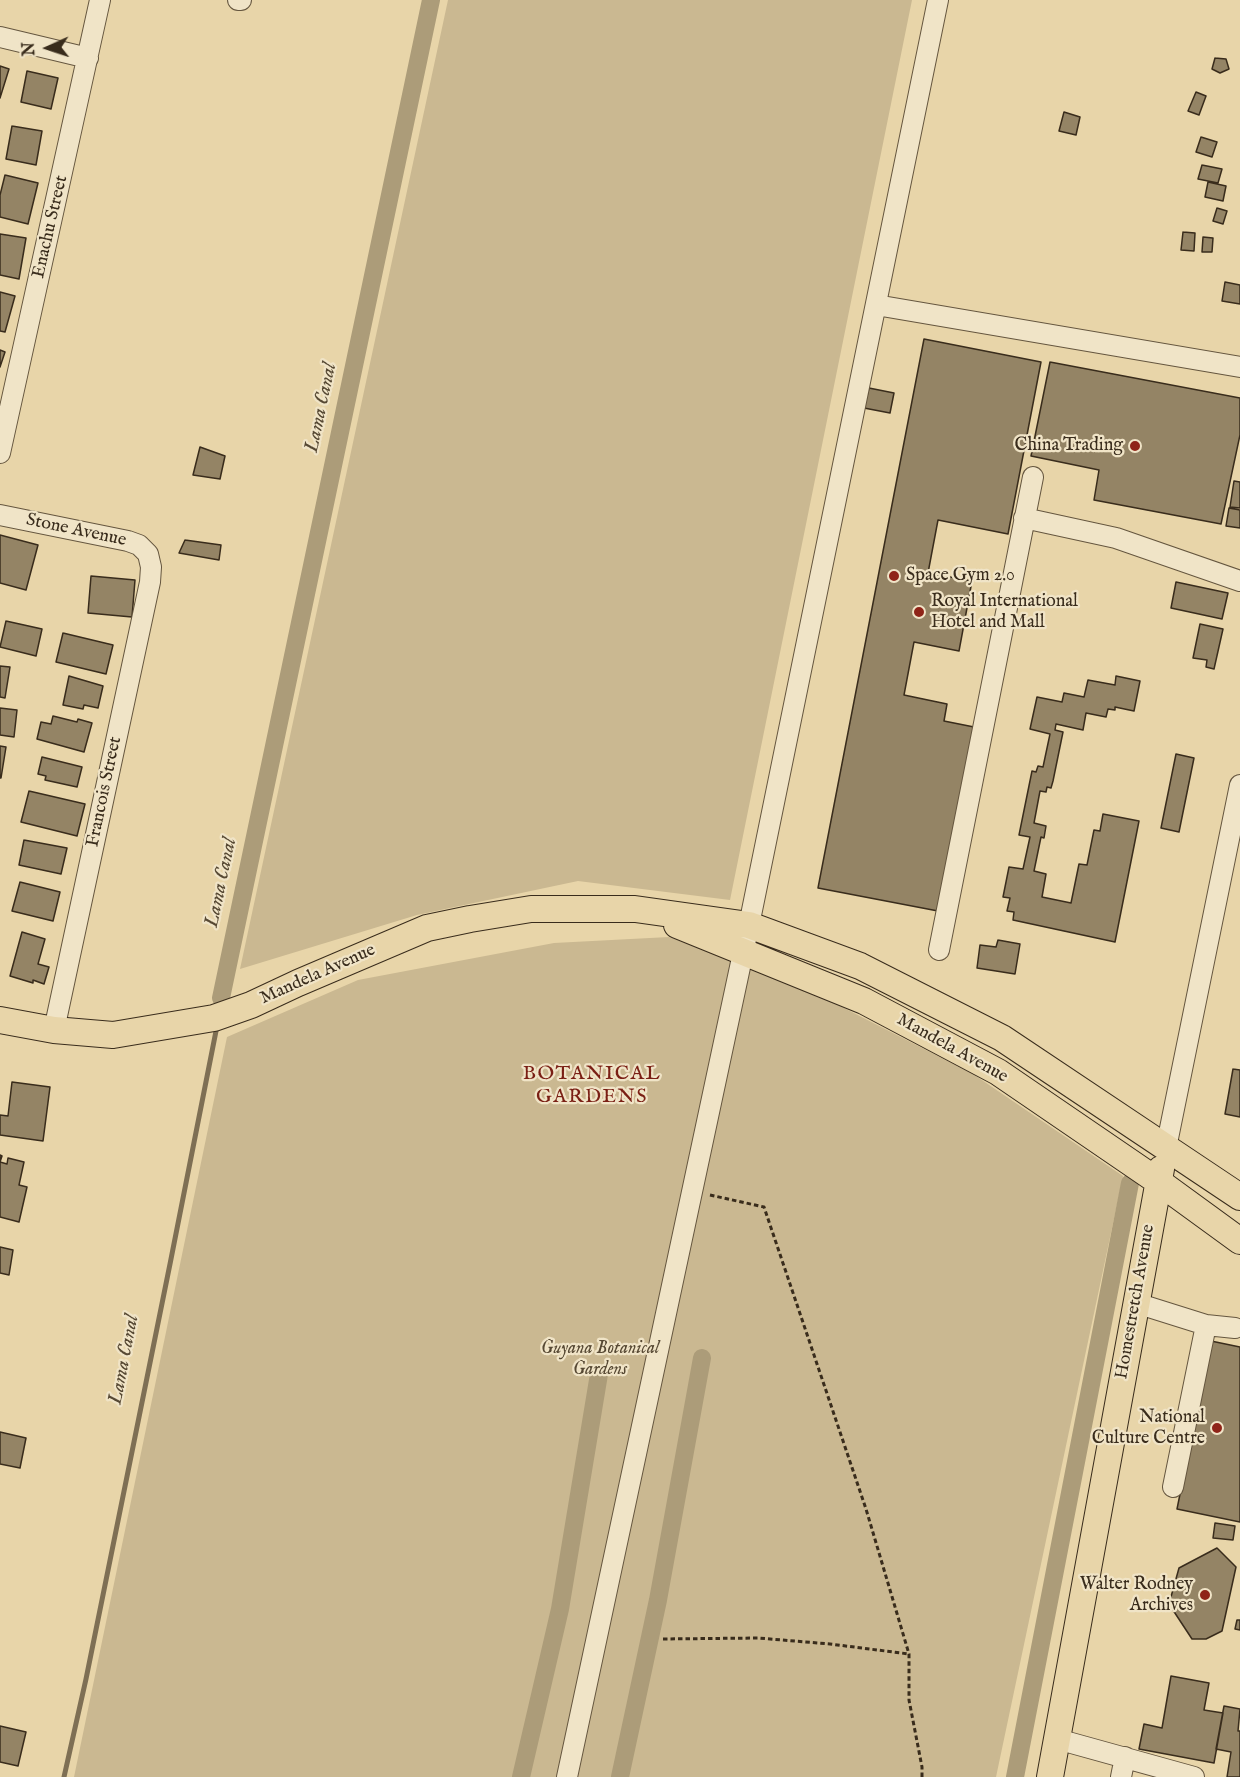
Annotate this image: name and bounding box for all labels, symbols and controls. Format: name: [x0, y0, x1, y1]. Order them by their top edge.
north arrow: [18, 18, 78, 78]
text: N: [20, 42, 40, 56]
street label: Enachu Street: [29, 173, 73, 281]
water label: Lama Canal: [301, 361, 343, 455]
place label: China Trading: [1015, 435, 1123, 457]
marker: China Trading: [1128, 439, 1142, 453]
street label: Stone Avenue: [24, 510, 128, 552]
place label: Space Gym 2.0: [906, 565, 1015, 587]
marker: Space Gym 2.0: [887, 569, 901, 583]
place label: Royal International Hotel and Mall: [931, 591, 1078, 634]
marker: Royal International Hotel and Mall: [912, 605, 926, 619]
street label: Francois Street: [83, 735, 127, 849]
water label: Lama Canal: [201, 836, 243, 930]
street label: Mandela Avenue: [257, 940, 379, 1010]
street label: Mandela Avenue: [893, 1010, 1011, 1088]
district label: BOTANICAL GARDENS: [523, 1063, 661, 1110]
street label: Homestretch Avenue: [1112, 1223, 1160, 1381]
water label: Lama Canal: [105, 1313, 145, 1407]
park label: Guyana Botanical Gardens: [541, 1338, 659, 1380]
place label: National Culture Centre: [1092, 1407, 1205, 1450]
marker: National Culture Centre: [1210, 1421, 1224, 1435]
place label: Walter Rodney Archives: [1080, 1574, 1193, 1616]
marker: Walter Rodney Archives: [1198, 1588, 1212, 1602]

